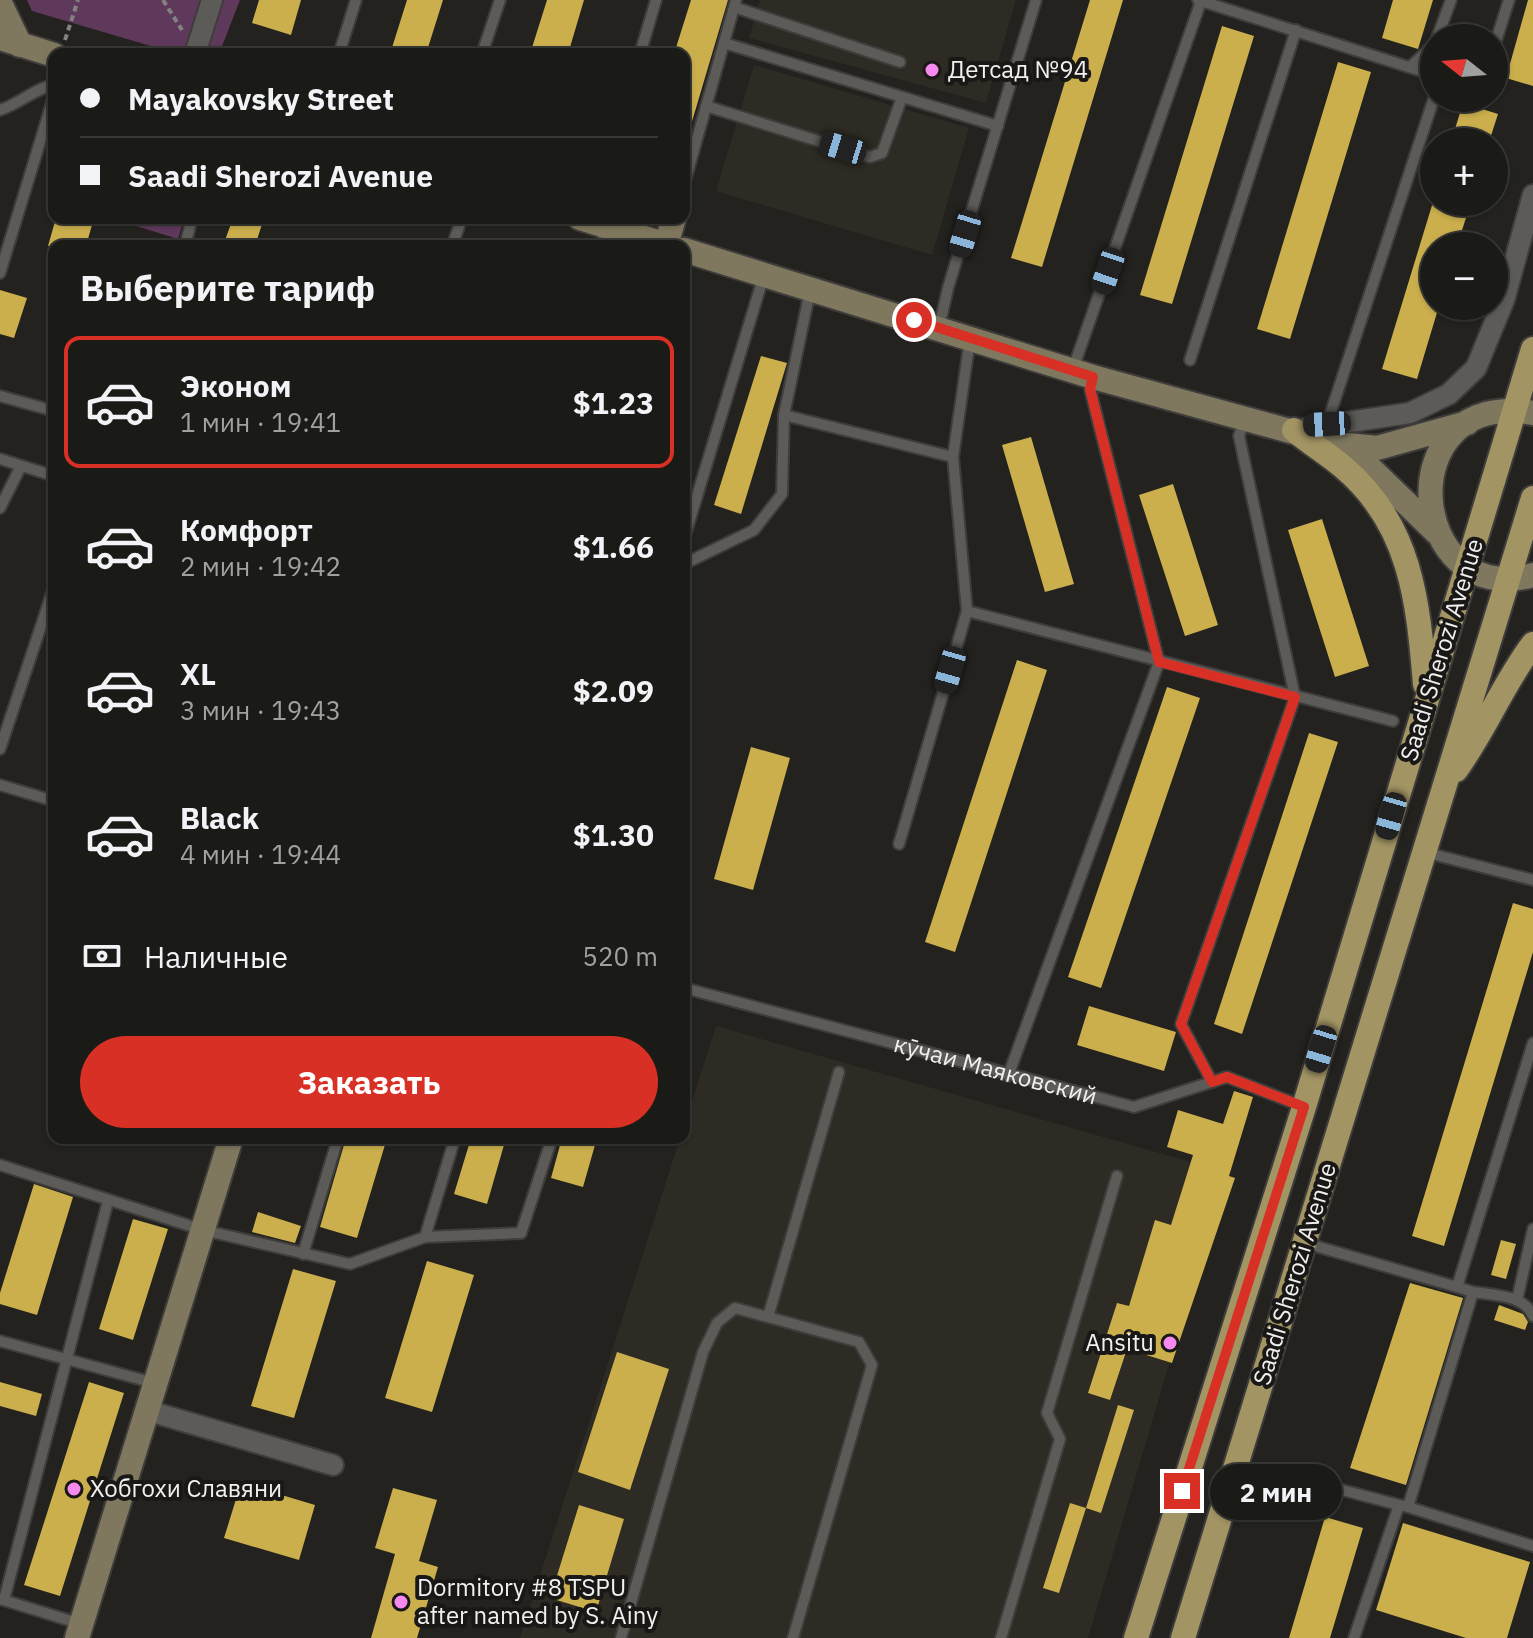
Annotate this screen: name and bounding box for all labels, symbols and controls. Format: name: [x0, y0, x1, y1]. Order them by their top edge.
north arrow: [1420, 24, 1508, 112]
map controls: [1420, 24, 1508, 320]
place label: Детсад №94: [948, 53, 1088, 85]
marker: Детсад №94: [923, 61, 941, 79]
text: Mayakovsky Street: [128, 79, 394, 118]
button: +: [1420, 128, 1508, 216]
car: [817, 130, 869, 166]
text: Saadi Sherozi Avenue: [128, 156, 433, 195]
car: [947, 208, 983, 260]
button: −: [1420, 232, 1508, 320]
car: [1089, 244, 1127, 298]
text: Выберите тариф: [80, 264, 375, 311]
route start: [896, 302, 932, 338]
icon: car: [84, 366, 156, 438]
text: Эконом: [180, 366, 291, 405]
text: $1.23: [573, 383, 654, 422]
text: 1 мин · 19:41: [180, 405, 341, 439]
car: [1302, 411, 1352, 437]
icon: car: [84, 510, 156, 582]
text: Комфорт: [180, 510, 313, 549]
text: $1.66: [573, 527, 654, 566]
street label: Saadi Sherozi Avenue: [1392, 535, 1490, 765]
text: 2 мин · 19:42: [180, 549, 341, 583]
car: [932, 644, 968, 696]
icon: car: [84, 654, 156, 726]
text: XL: [180, 654, 216, 693]
text: $2.09: [573, 671, 654, 710]
text: 3 мин · 19:43: [180, 693, 341, 727]
car: [1373, 790, 1409, 842]
icon: car: [84, 798, 156, 870]
text: Black: [180, 798, 259, 837]
text: $1.30: [573, 815, 654, 854]
text: 4 мин · 19:44: [180, 837, 341, 871]
icon: cash: [80, 934, 124, 978]
text: Наличные: [144, 937, 288, 976]
text: 520 m: [582, 939, 658, 973]
car: [1303, 1023, 1339, 1075]
street label: кӯчаи Маяковский: [890, 1027, 1101, 1112]
button: Заказать: [80, 1036, 658, 1128]
street label: Saadi Sherozi Avenue: [1245, 1159, 1343, 1389]
place label: Ansitu: [1085, 1326, 1154, 1358]
marker: Ansitu: [1161, 1334, 1179, 1352]
callout: 2 мин: [1210, 1463, 1342, 1519]
place label: Хобгохи Славяни: [90, 1472, 282, 1504]
route end: [1164, 1473, 1200, 1509]
text: 2 мин: [1240, 1475, 1312, 1509]
marker: Хобгохи Славяни: [65, 1480, 83, 1498]
place label: Dormitory #8 TSPU after named by S. Ainy: [417, 1571, 658, 1631]
marker: Dormitory #8 TSPU after named by S. Ainy: [392, 1593, 410, 1611]

